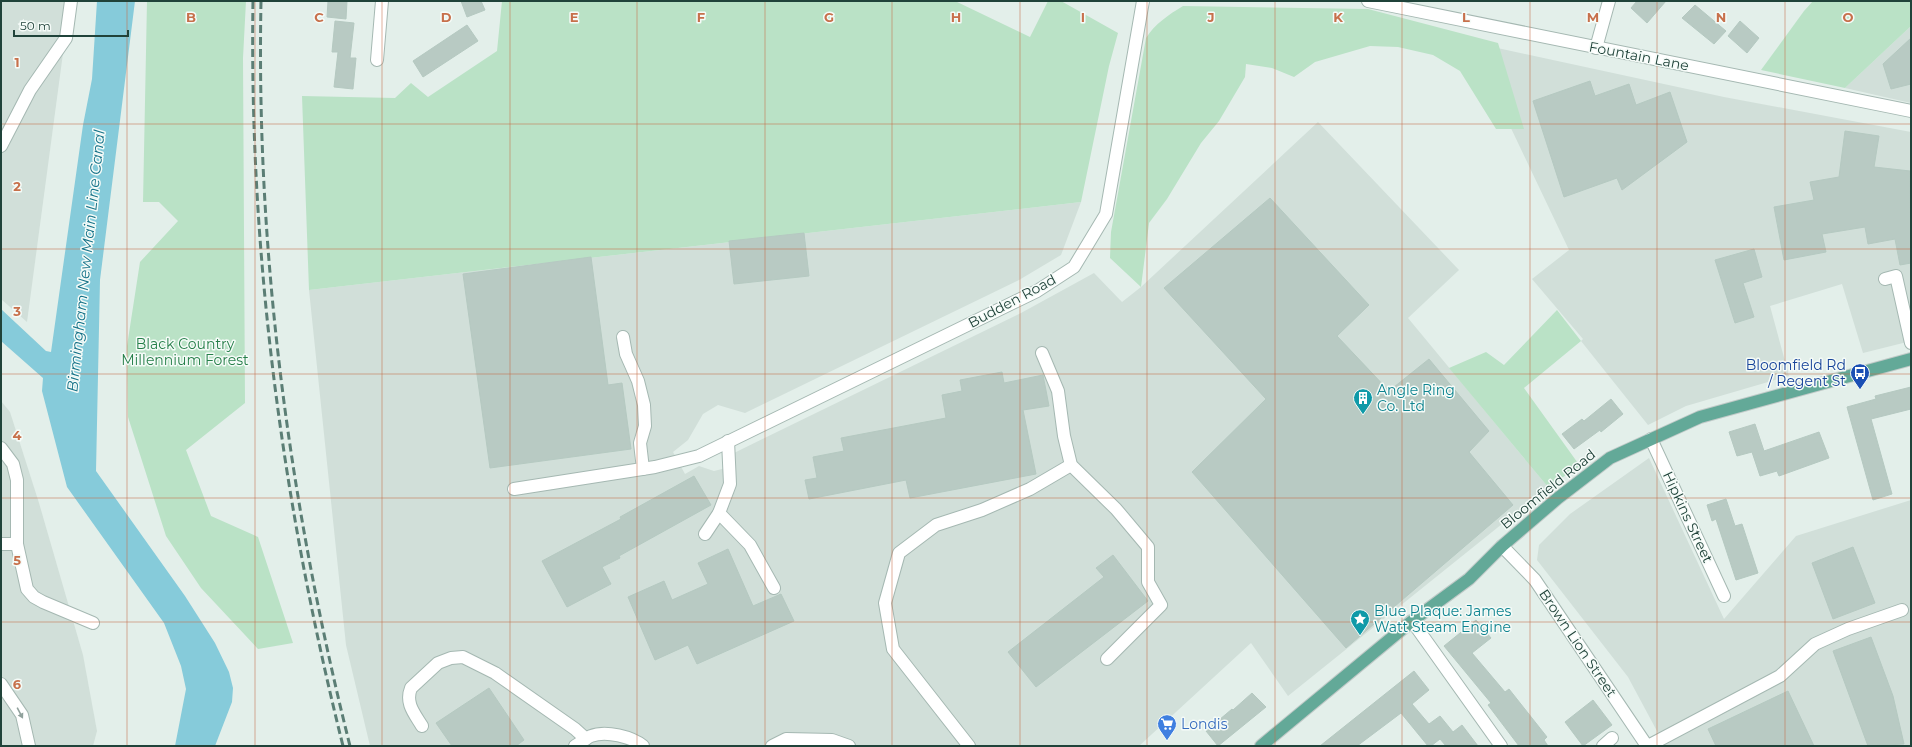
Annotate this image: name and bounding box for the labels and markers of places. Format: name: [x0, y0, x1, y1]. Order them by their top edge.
place label: Bloomfield Rd / Regent St: [1746, 356, 1846, 390]
bus stop icon: Bloomfield Rd / Regent St: [1849, 362, 1871, 390]
place label: Angle Ring Co. Ltd: [1377, 381, 1455, 415]
building icon: Angle Ring Co. Ltd: [1352, 387, 1374, 415]
place label: Blue Plaque: James Watt Steam Engine: [1374, 602, 1512, 636]
place icon: Blue Plaque: James Watt Steam Engine: [1349, 608, 1371, 636]
supermarket icon: Londis: [1156, 713, 1178, 741]
place label: Londis: [1181, 715, 1228, 733]

